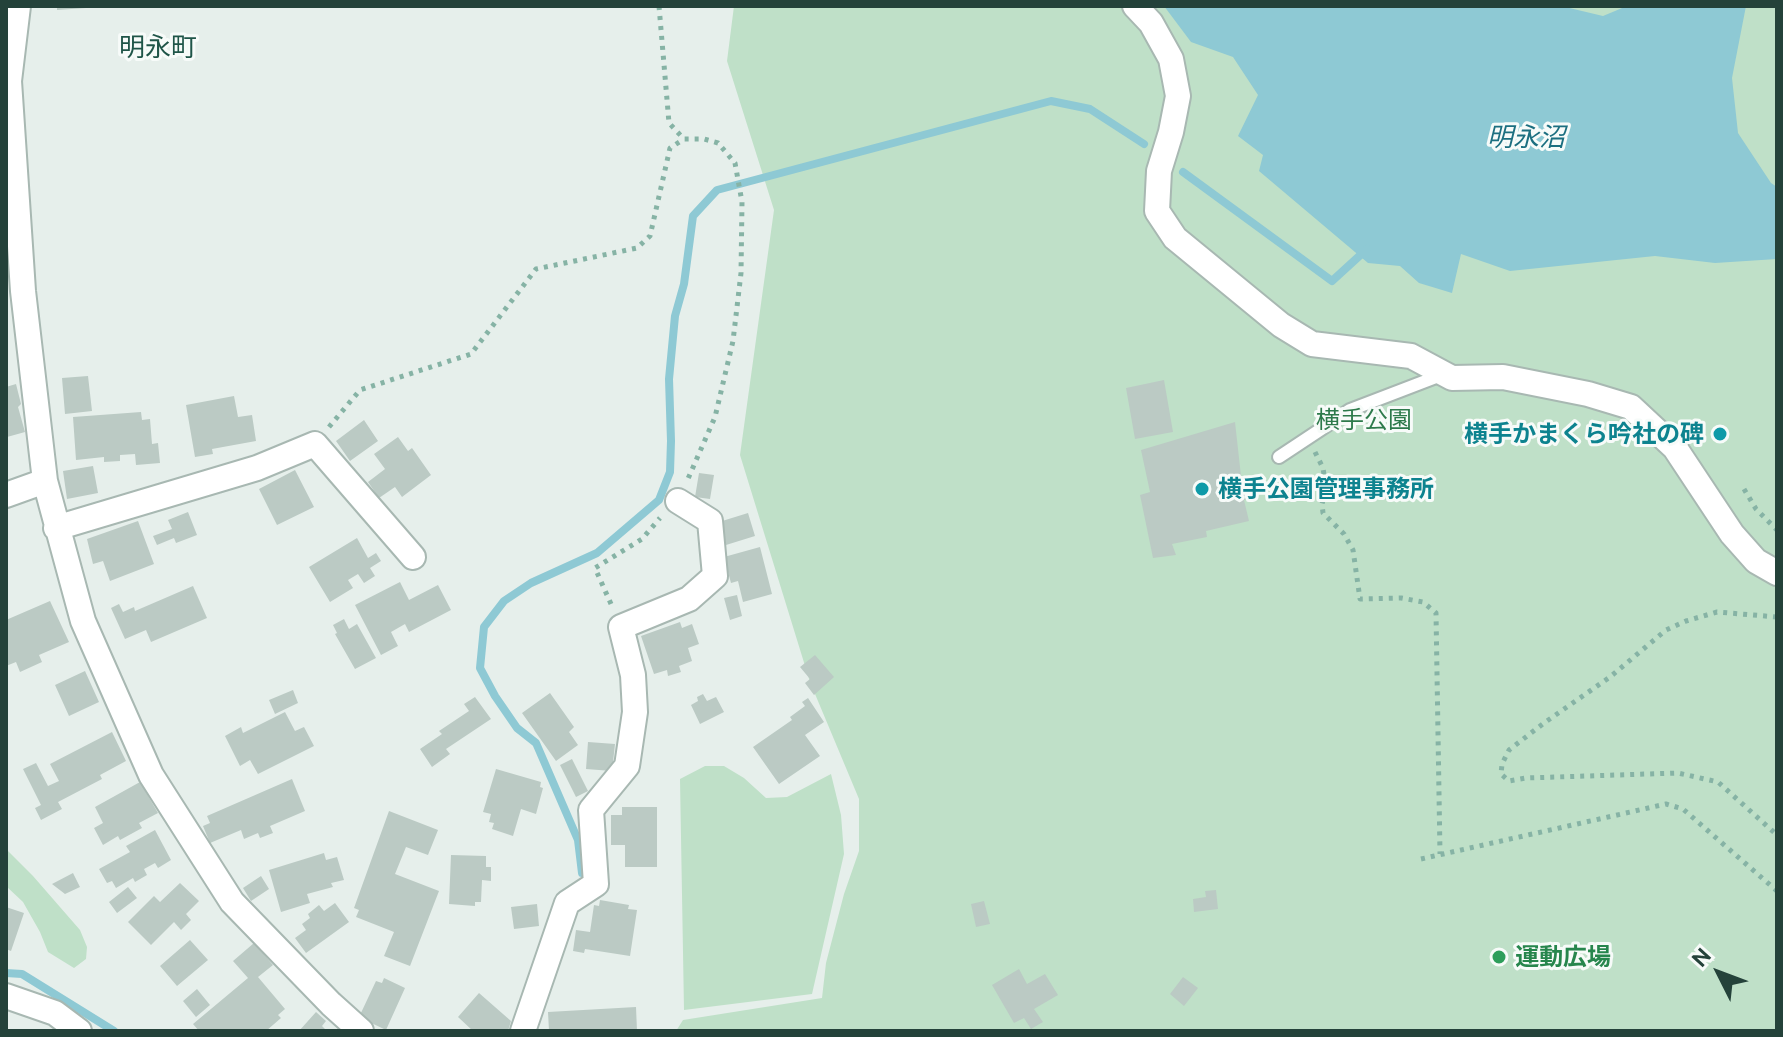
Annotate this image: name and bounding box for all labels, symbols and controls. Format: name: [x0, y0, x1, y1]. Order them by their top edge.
district label: 明永町: [119, 31, 197, 63]
water label: 明永沼: [1487, 121, 1565, 153]
park label: 横手公園: [1316, 406, 1412, 434]
place label: 横手かまくら吟社の碑: [1464, 420, 1704, 448]
marker: 横手かまくら吟社の碑: [1711, 425, 1729, 443]
place label: 横手公園管理事務所: [1218, 475, 1434, 503]
marker: 横手公園管理事務所: [1193, 480, 1211, 498]
north arrow: [1679, 933, 1759, 1013]
text: N: [1686, 942, 1716, 971]
place label: 運動広場: [1515, 943, 1611, 971]
marker: 運動広場: [1490, 948, 1508, 966]

